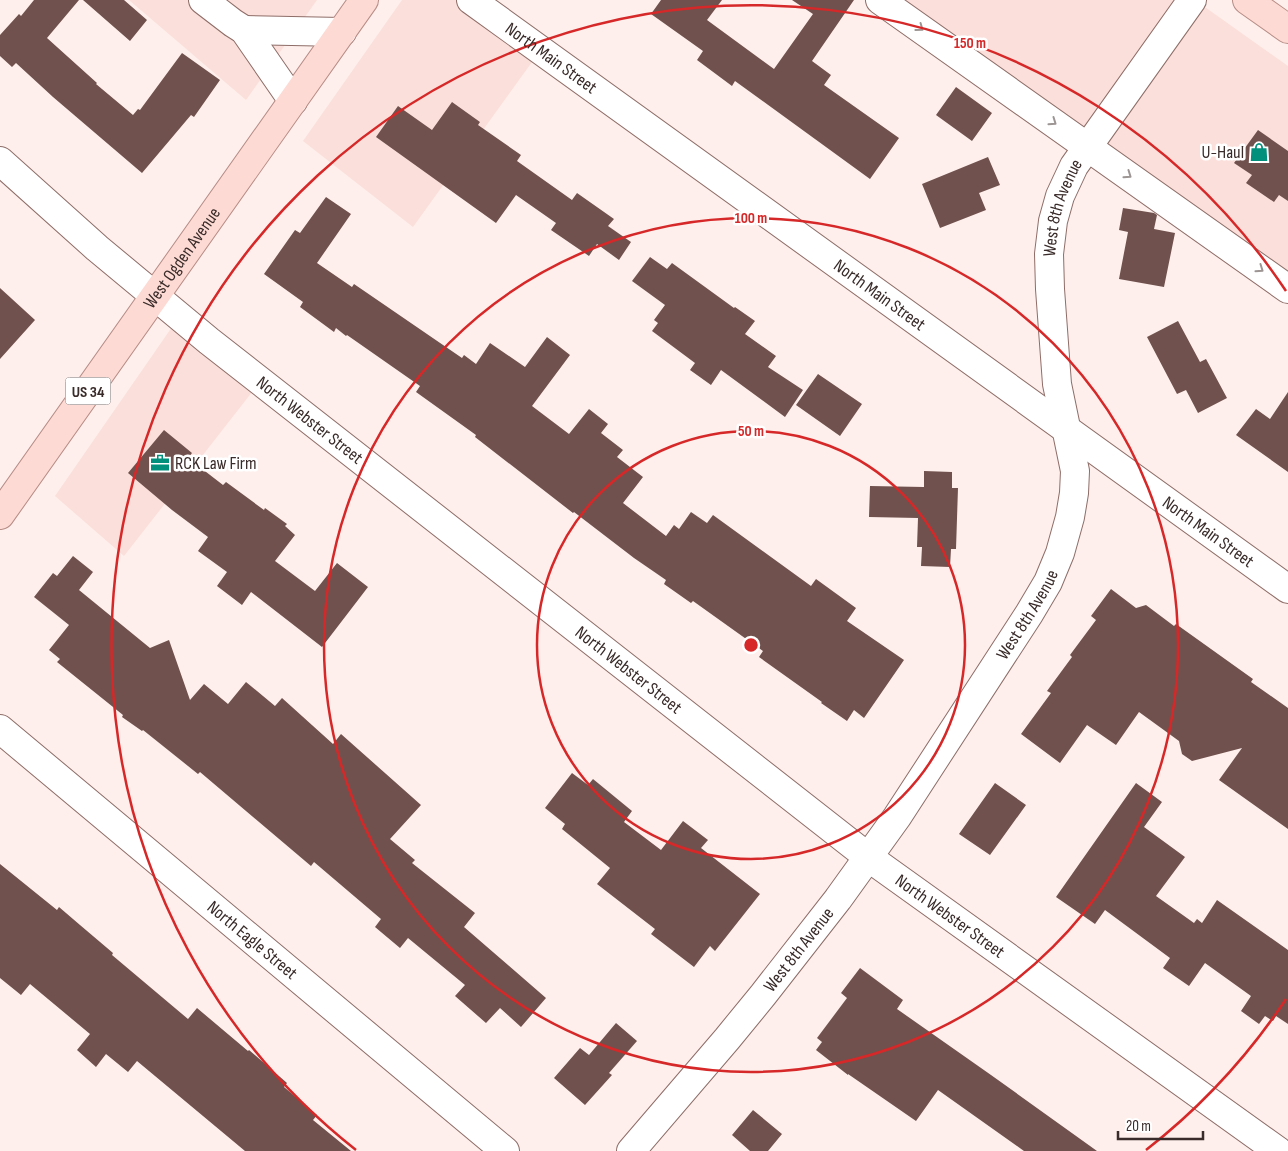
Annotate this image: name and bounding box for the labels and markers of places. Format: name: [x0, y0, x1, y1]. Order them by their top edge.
shop icon: U-Haul: [1248, 141, 1270, 163]
place label: U-Haul: [1202, 142, 1244, 163]
office icon: RCK Law Firm: [149, 452, 171, 474]
place label: RCK Law Firm: [175, 453, 257, 474]
centre of rings: [742, 636, 760, 654]

